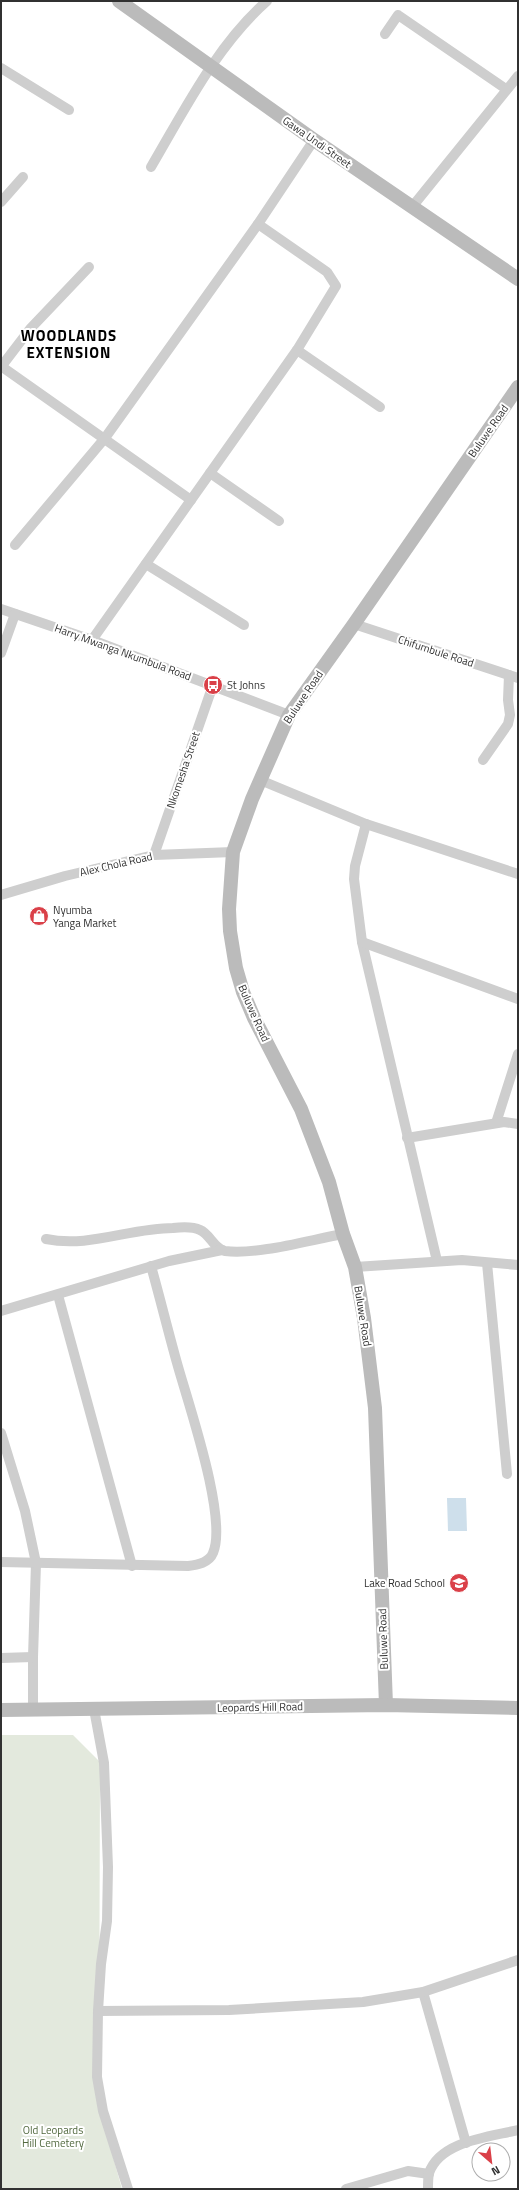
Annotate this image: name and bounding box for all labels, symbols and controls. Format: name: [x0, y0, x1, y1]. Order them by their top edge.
street label: Gawa Undi Street: [279, 112, 355, 172]
district label: WOODLANDS EXTENSION: [21, 324, 117, 364]
street label: Buluwe Road: [464, 401, 512, 461]
street label: Harry Mwanga Nkumbula Road: [52, 620, 194, 684]
street label: Chifumbule Road: [396, 631, 476, 671]
street label: Buluwe Road: [279, 667, 327, 727]
bus stop icon: St Johns: [202, 674, 224, 696]
place label: St Johns: [227, 677, 265, 693]
street label: Nkomesha Street: [162, 729, 204, 811]
street label: Alex Chola Road: [78, 848, 154, 880]
place label: Nyumba Yanga Market: [53, 902, 116, 931]
shop icon: Nyumba Yanga Market: [28, 905, 50, 927]
street label: Buluwe Road: [234, 982, 274, 1044]
street label: Buluwe Road: [350, 1285, 376, 1348]
school or university icon: Lake Road School: [448, 1572, 470, 1594]
place label: Lake Road School: [364, 1575, 445, 1591]
street label: Buluwe Road: [374, 1608, 392, 1670]
street label: Leopards Hill Road: [217, 1698, 303, 1716]
park label: Old Leopards Hill Cemetery: [22, 2122, 85, 2151]
north arrow: [471, 2142, 511, 2182]
text: N: [489, 2162, 503, 2180]

